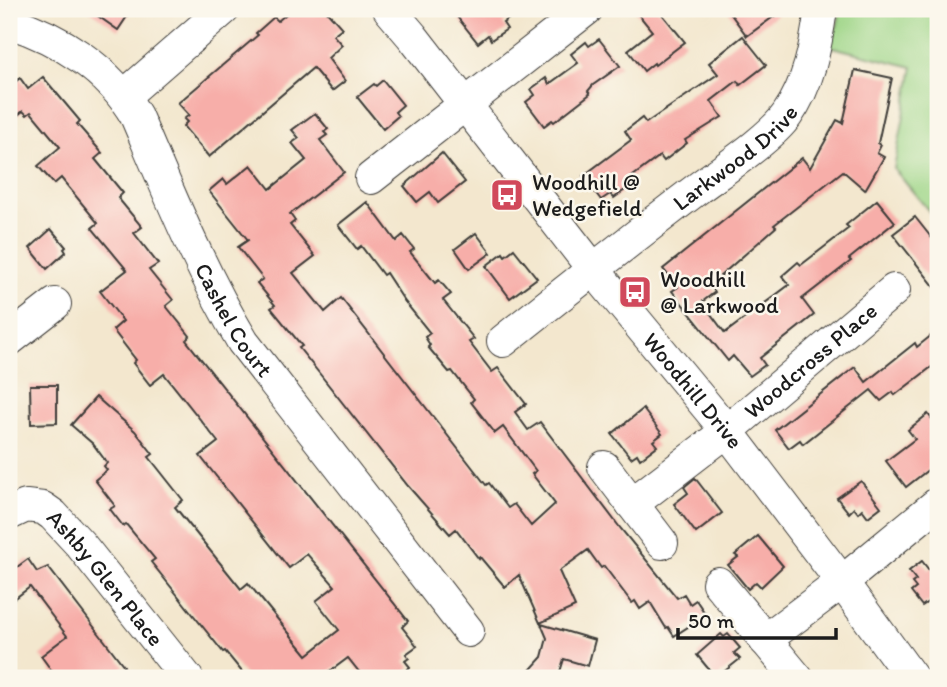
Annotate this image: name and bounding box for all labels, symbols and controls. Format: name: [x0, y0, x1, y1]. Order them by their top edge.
street label: Larkwood Drive: [667, 100, 804, 216]
place label: Woodhill @ Wedgefield: [532, 168, 642, 222]
bus stop icon: Woodhill @ Wedgefield: [488, 176, 526, 214]
street label: Cashel Court: [189, 258, 279, 383]
place label: Woodhill @ Larkwood: [660, 265, 779, 319]
bus stop icon: Woodhill @ Larkwood: [616, 273, 654, 311]
street label: Woodcross Place: [738, 297, 883, 425]
street label: Woodhill Drive: [637, 327, 749, 454]
street label: Ashby Glen Place: [41, 504, 170, 652]
scale bar: [678, 596, 835, 640]
text: 50 m: [688, 608, 735, 633]

